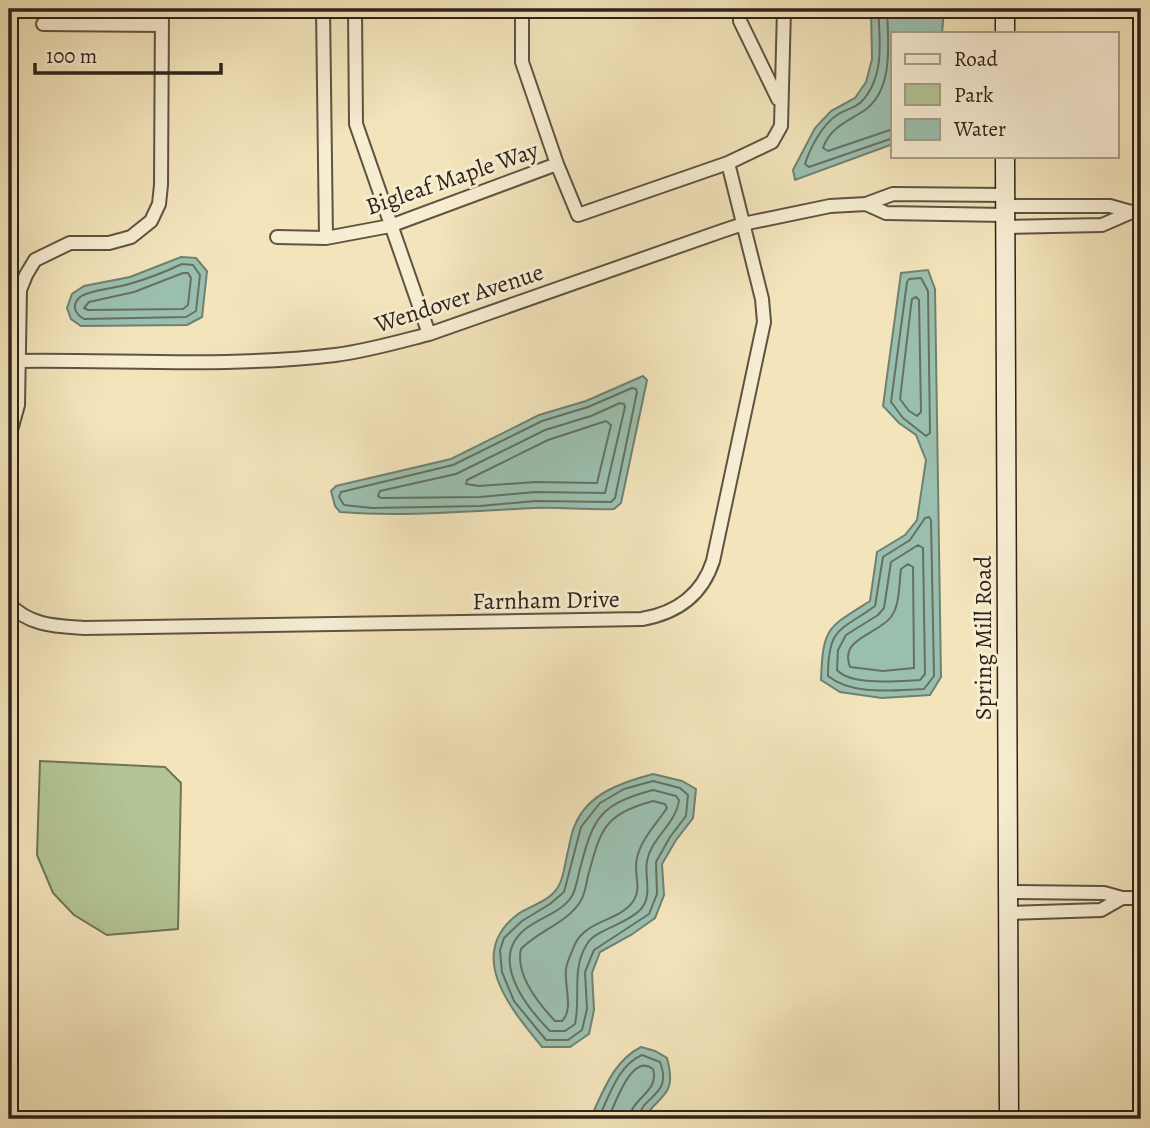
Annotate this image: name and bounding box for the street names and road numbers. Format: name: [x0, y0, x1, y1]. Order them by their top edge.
street label: Bigleaf Maple Way: [361, 133, 543, 223]
street label: Wendover Avenue: [370, 256, 547, 341]
street label: Spring Mill Road: [967, 556, 999, 720]
street label: Farnham Drive: [472, 583, 620, 617]

